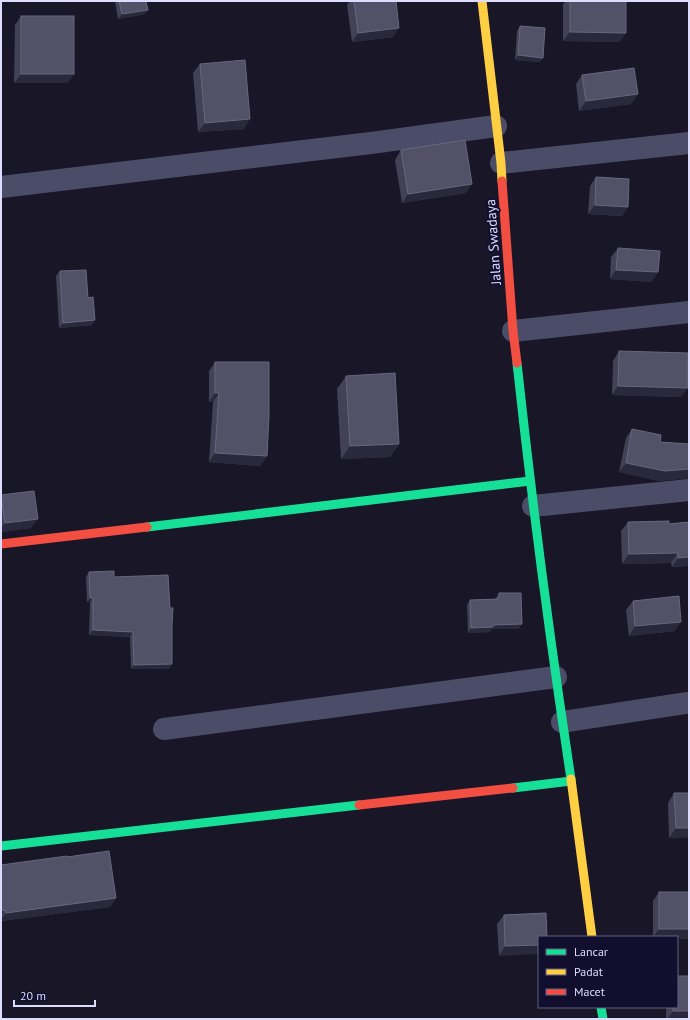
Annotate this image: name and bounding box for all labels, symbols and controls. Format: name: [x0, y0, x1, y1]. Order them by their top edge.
street label: Jalan Swadaya: [481, 198, 505, 287]
legend: [538, 936, 678, 1008]
text: Lancar: [574, 944, 608, 959]
text: Padat: [574, 964, 603, 979]
scale bar: [14, 982, 95, 1008]
text: Macet: [574, 984, 605, 999]
text: 20 m: [20, 988, 46, 1003]

